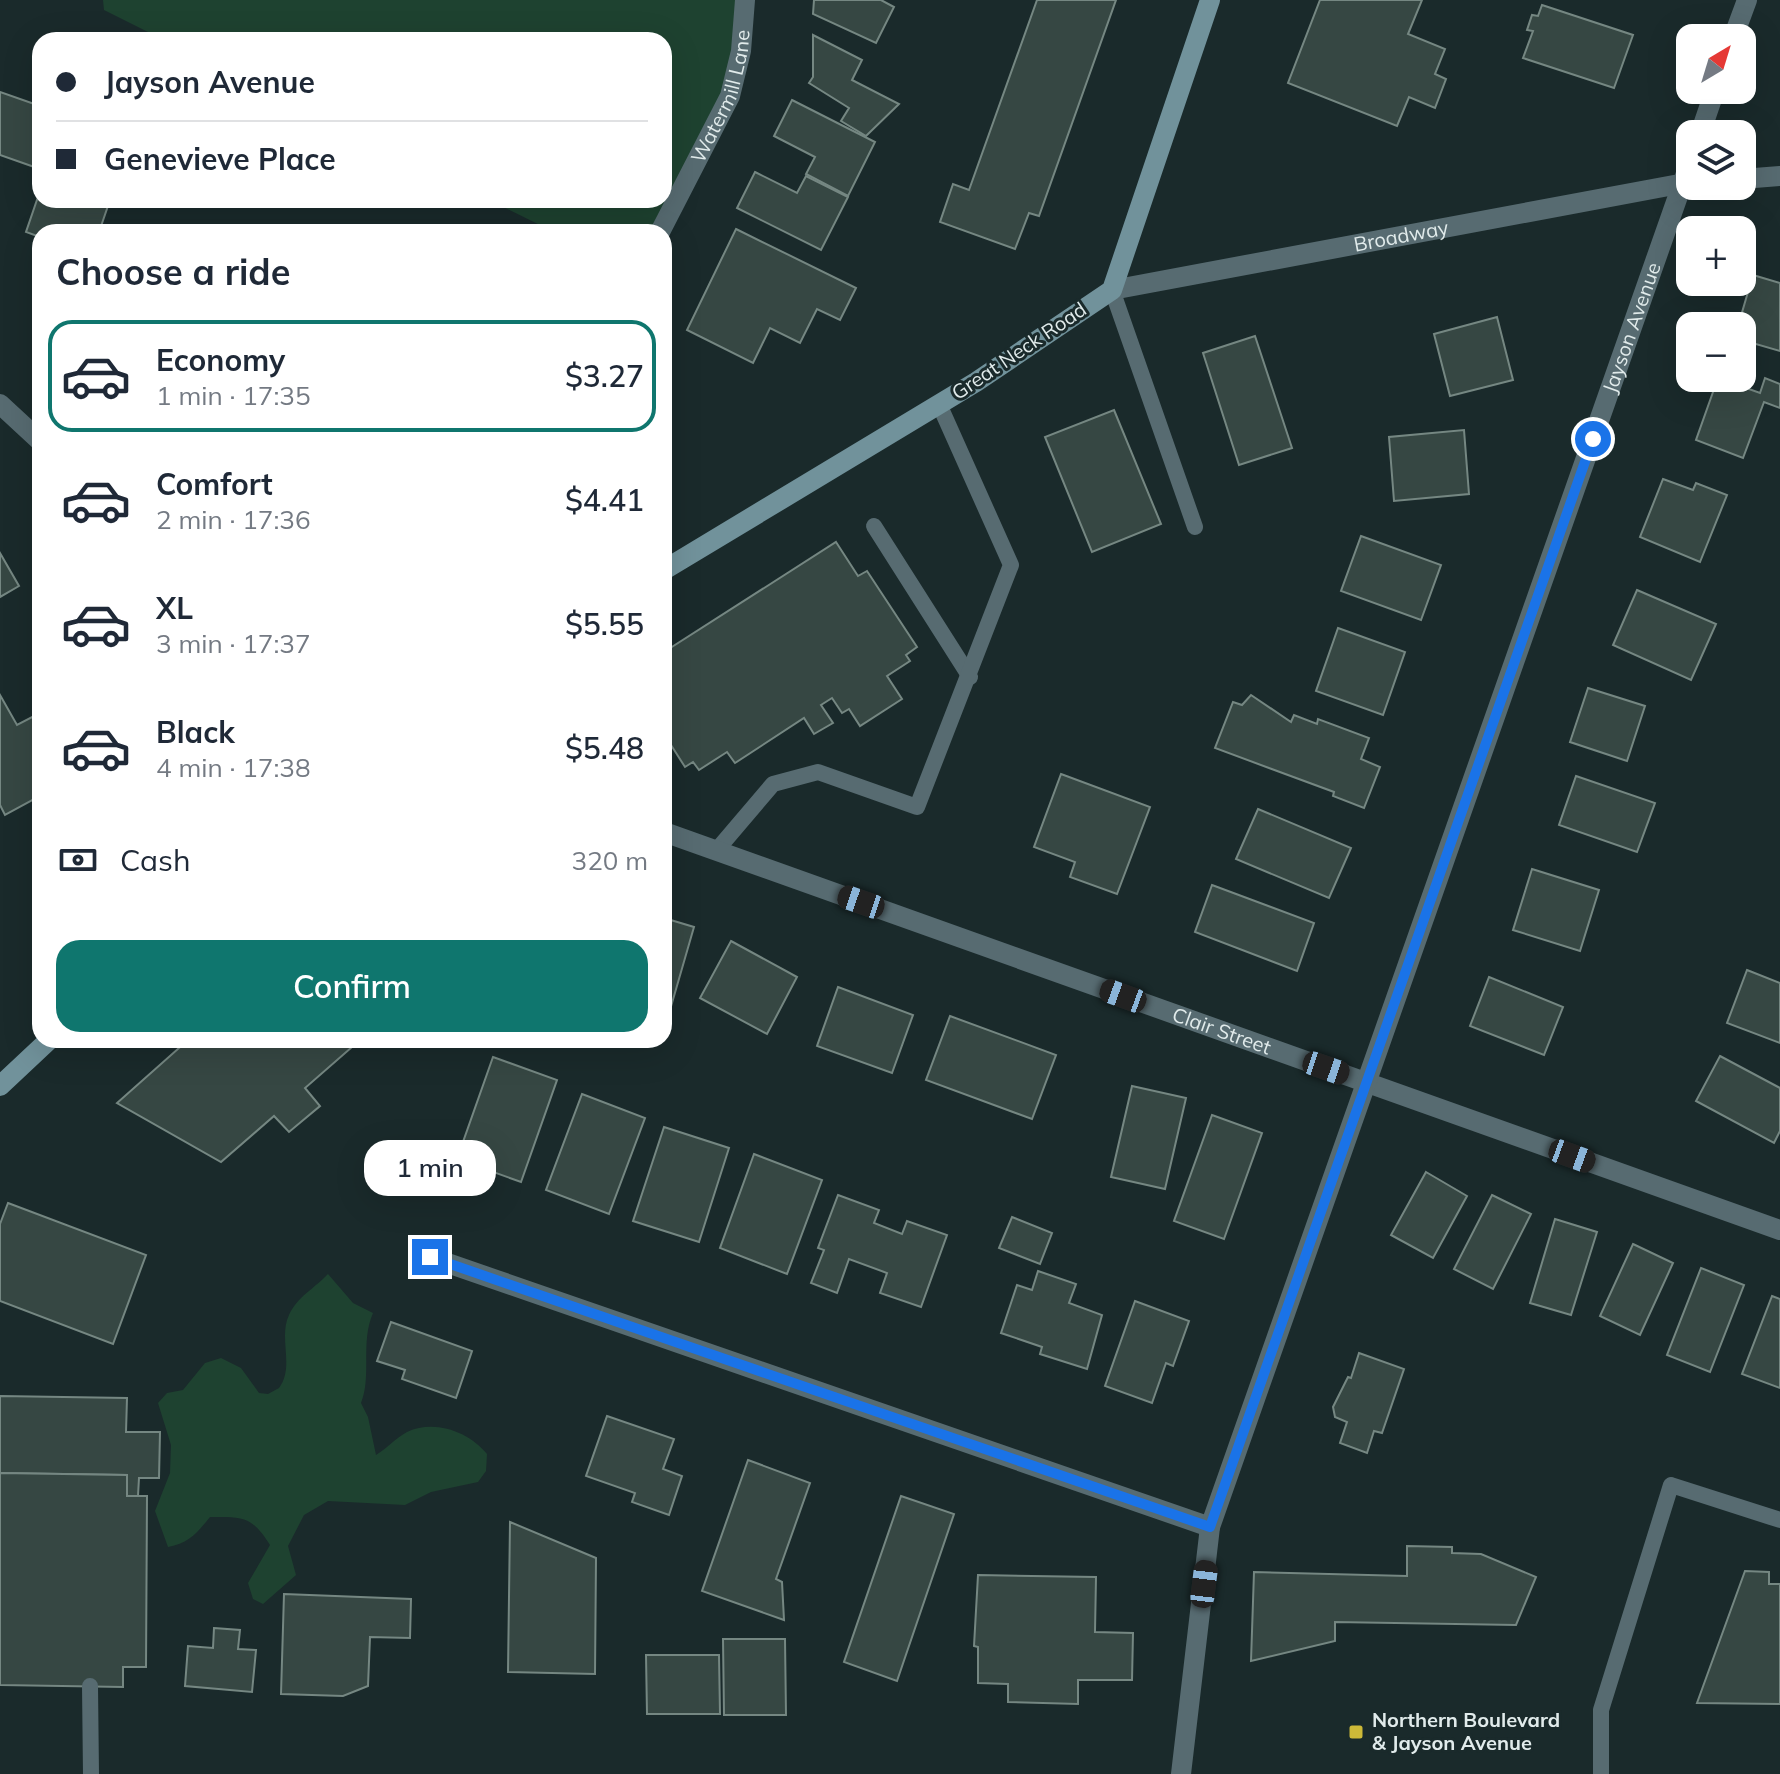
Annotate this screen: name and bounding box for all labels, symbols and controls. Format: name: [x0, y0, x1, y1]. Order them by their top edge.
north arrow: [1676, 24, 1756, 104]
map controls: [1676, 24, 1756, 392]
street label: Watermill Lane: [685, 29, 755, 167]
text: Jayson Avenue: [104, 63, 315, 101]
button: layers: [1676, 120, 1756, 200]
text: Genevieve Place: [104, 140, 336, 178]
street label: Broadway: [1351, 214, 1451, 257]
button: +: [1676, 216, 1756, 296]
text: Choose a ride: [56, 249, 290, 294]
street label: Jayson Avenue: [1597, 259, 1666, 396]
street label: Great Neck Road: [947, 296, 1091, 405]
button: −: [1676, 312, 1756, 392]
icon: car: [60, 340, 132, 412]
text: Economy: [156, 341, 285, 379]
text: $3.27: [565, 357, 644, 395]
text: 1 min · 17:35: [156, 379, 311, 412]
route start: [1575, 421, 1611, 457]
icon: car: [60, 464, 132, 536]
text: Comfort: [156, 465, 273, 503]
text: $4.41: [565, 481, 644, 519]
text: 2 min · 17:36: [156, 503, 311, 536]
icon: car: [60, 588, 132, 660]
text: XL: [156, 589, 193, 627]
text: $5.55: [565, 605, 644, 643]
text: 3 min · 17:37: [156, 627, 311, 660]
icon: car: [60, 712, 132, 784]
text: Black: [156, 713, 235, 751]
text: $5.48: [565, 729, 644, 767]
text: 4 min · 17:38: [156, 751, 311, 784]
icon: cash: [56, 838, 100, 882]
text: Cash: [120, 841, 191, 879]
text: 320 m: [572, 844, 648, 877]
car: [834, 883, 888, 921]
button: Confirm: [56, 940, 648, 1032]
car: [1096, 977, 1150, 1015]
street label: Clair Street: [1169, 1001, 1275, 1059]
car: [1299, 1049, 1353, 1087]
car: [1545, 1137, 1599, 1175]
callout: 1 min: [364, 1141, 496, 1197]
text: 1 min: [396, 1151, 464, 1184]
route end: [412, 1239, 448, 1275]
car: [1189, 1559, 1219, 1609]
place label: Northern Boulevard & Jayson Avenue: [1372, 1707, 1560, 1755]
marker: Northern Boulevard & Jayson Avenue: [1347, 1723, 1365, 1741]

